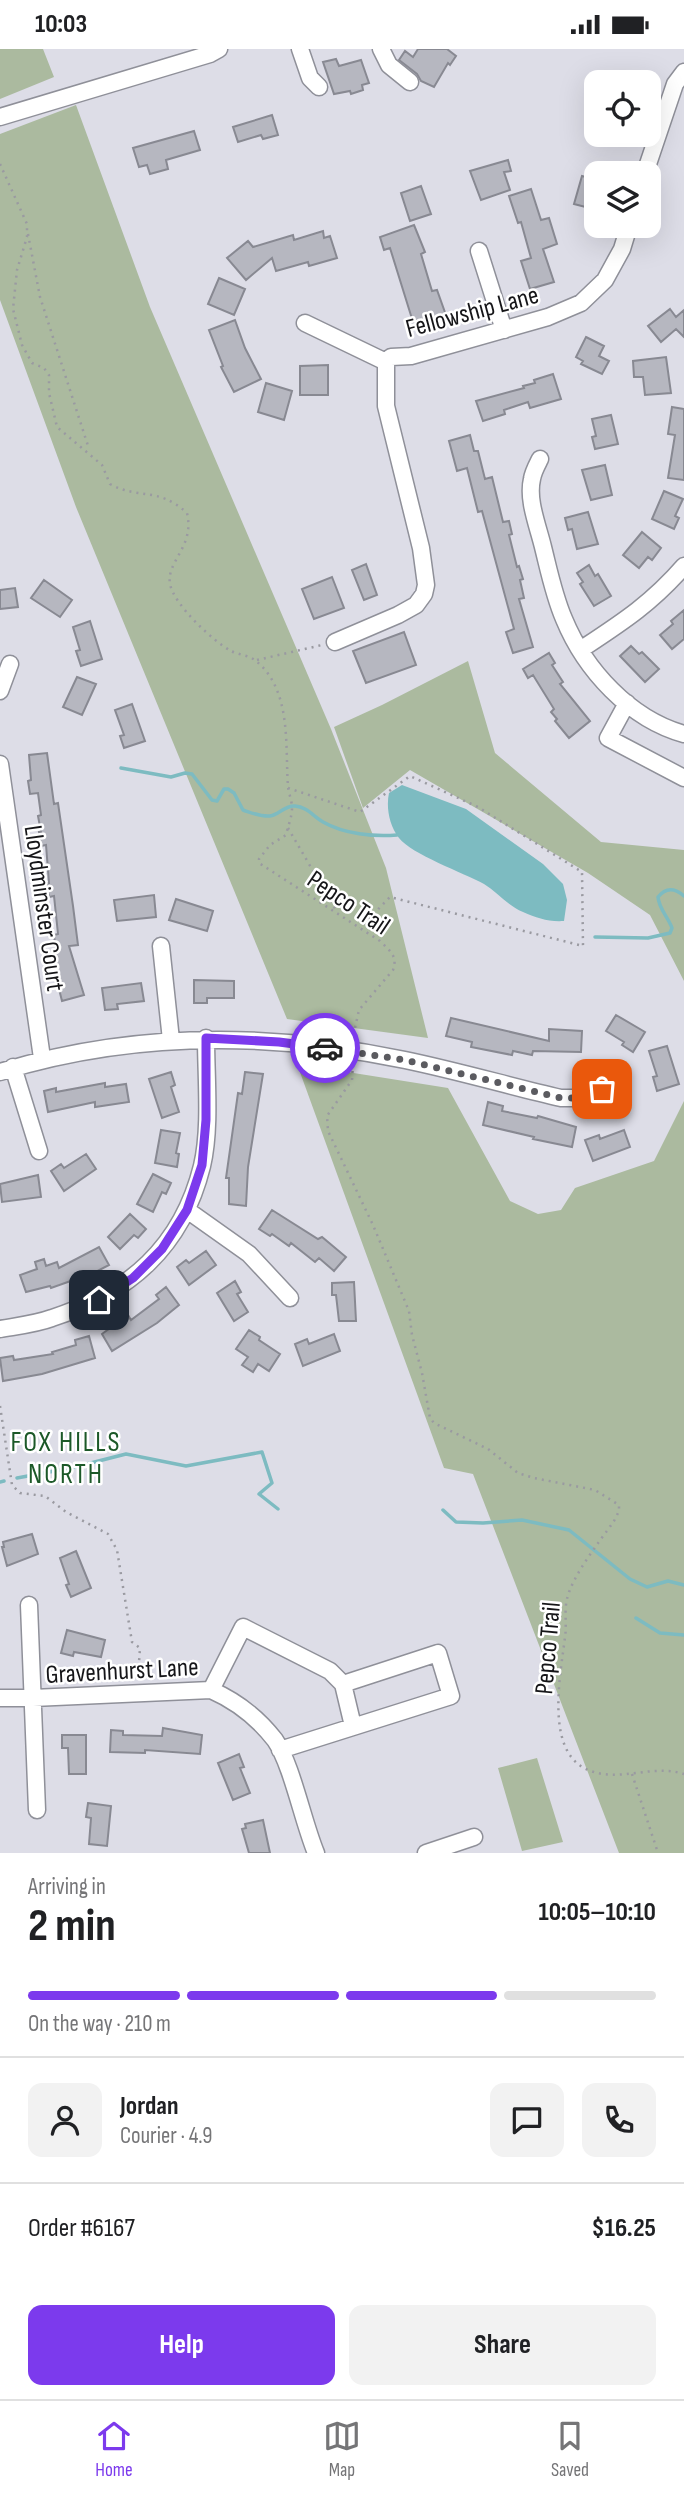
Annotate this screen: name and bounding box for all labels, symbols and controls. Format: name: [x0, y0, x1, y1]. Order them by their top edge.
text: 10:03: [35, 9, 87, 40]
map controls: [584, 70, 661, 238]
button: locate: [584, 70, 661, 147]
button: layers: [584, 161, 661, 238]
street label: Fellowship Lane: [403, 280, 542, 345]
street label: Lloydminster Court: [17, 823, 71, 993]
street label: Pepco Trail: [301, 864, 395, 942]
courier: [290, 1013, 360, 1083]
icon: car: [306, 1029, 344, 1067]
pin: [572, 1059, 632, 1119]
icon: bag: [583, 1070, 621, 1108]
pin: [69, 1270, 129, 1330]
icon: home: [80, 1281, 118, 1319]
district label: FOX HILLS NORTH: [11, 1426, 121, 1491]
street label: Pepco Trail: [529, 1601, 568, 1696]
street label: Gravenhurst Lane: [45, 1652, 199, 1691]
text: Arriving in: [28, 1873, 106, 1901]
text: 10:05–10:10: [538, 1897, 656, 1928]
text: 2 min: [28, 1899, 116, 1954]
text: On the way · 210 m: [28, 2010, 171, 2038]
button: person: [28, 2083, 102, 2157]
button: chat: [490, 2083, 564, 2157]
button: phone: [582, 2083, 656, 2157]
text: Jordan: [120, 2091, 178, 2122]
text: Courier · 4.9: [120, 2122, 212, 2150]
text: Order #6167: [28, 2213, 135, 2244]
text: $16.25: [591, 2213, 656, 2244]
button: Help: [28, 2305, 335, 2385]
button: Share: [349, 2305, 656, 2385]
tab: Home: [95, 2417, 133, 2482]
tab: Map: [323, 2417, 361, 2482]
tab: Saved: [551, 2417, 589, 2482]

